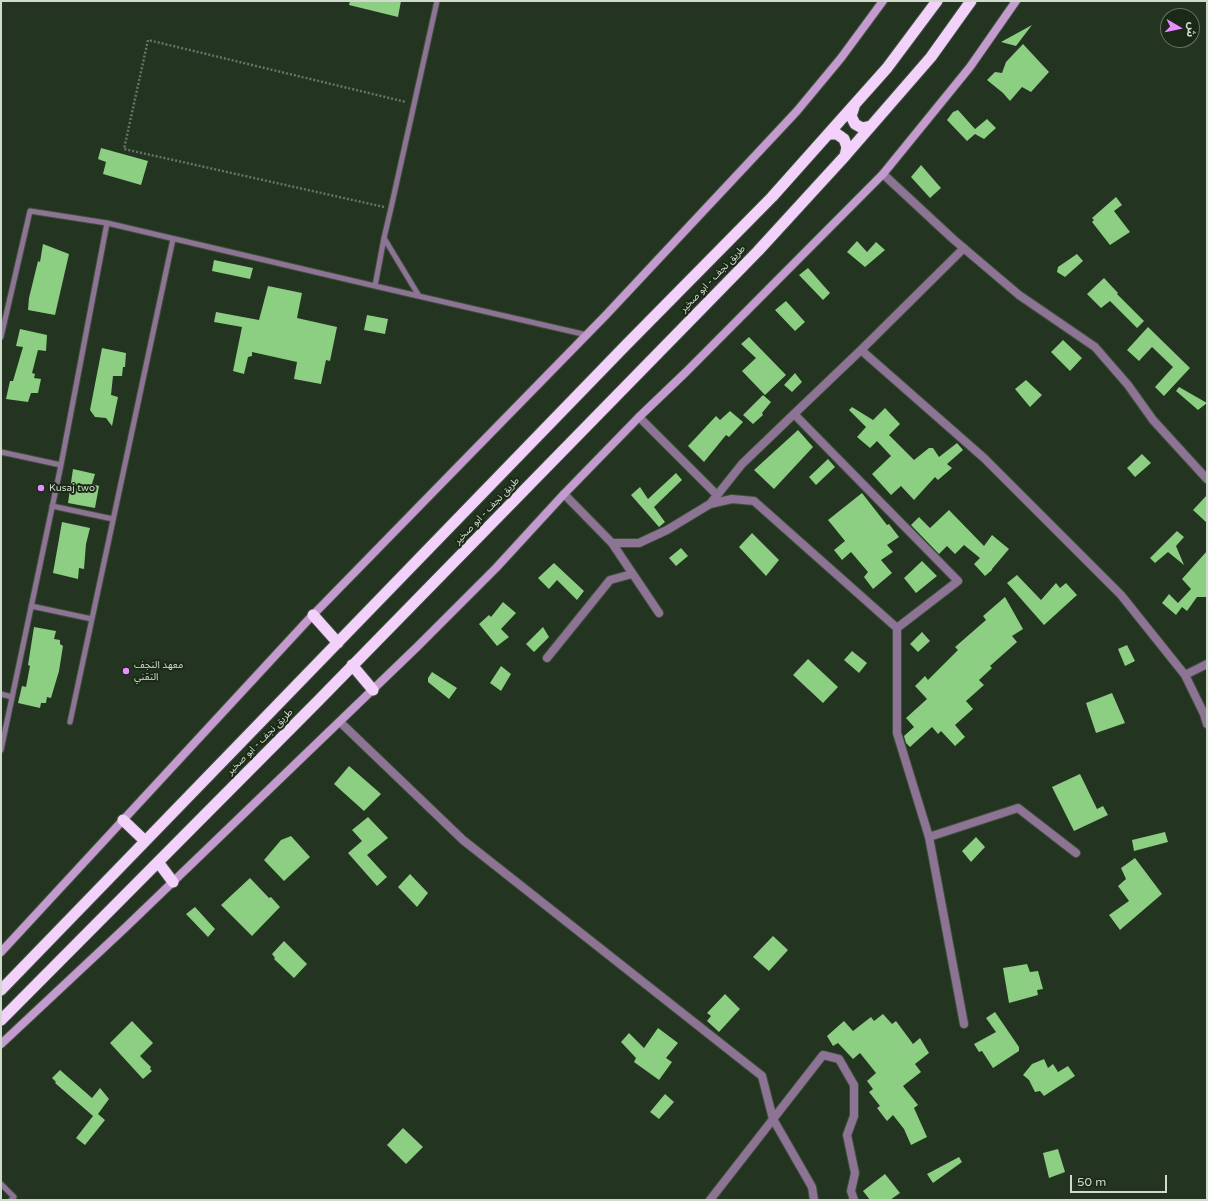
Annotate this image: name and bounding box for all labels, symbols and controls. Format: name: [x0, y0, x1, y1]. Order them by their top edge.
north arrow: [1160, 8, 1200, 48]
text: ش: [1184, 21, 1199, 38]
street label: طريق نجف - ابو صخير: [678, 243, 748, 315]
street label: طريق نجف - ابو صخير: [452, 475, 522, 547]
place label: Kusaj two: [49, 482, 95, 494]
marker: Kusaj two: [36, 483, 46, 493]
place label: معهد النجف التقني: [134, 659, 183, 682]
marker: معهد النجف التقني: [121, 666, 131, 676]
street label: طريق نجف - ابو صخير: [224, 706, 296, 778]
scale bar: [1072, 1167, 1169, 1193]
text: 50 m: [1077, 1175, 1106, 1189]

